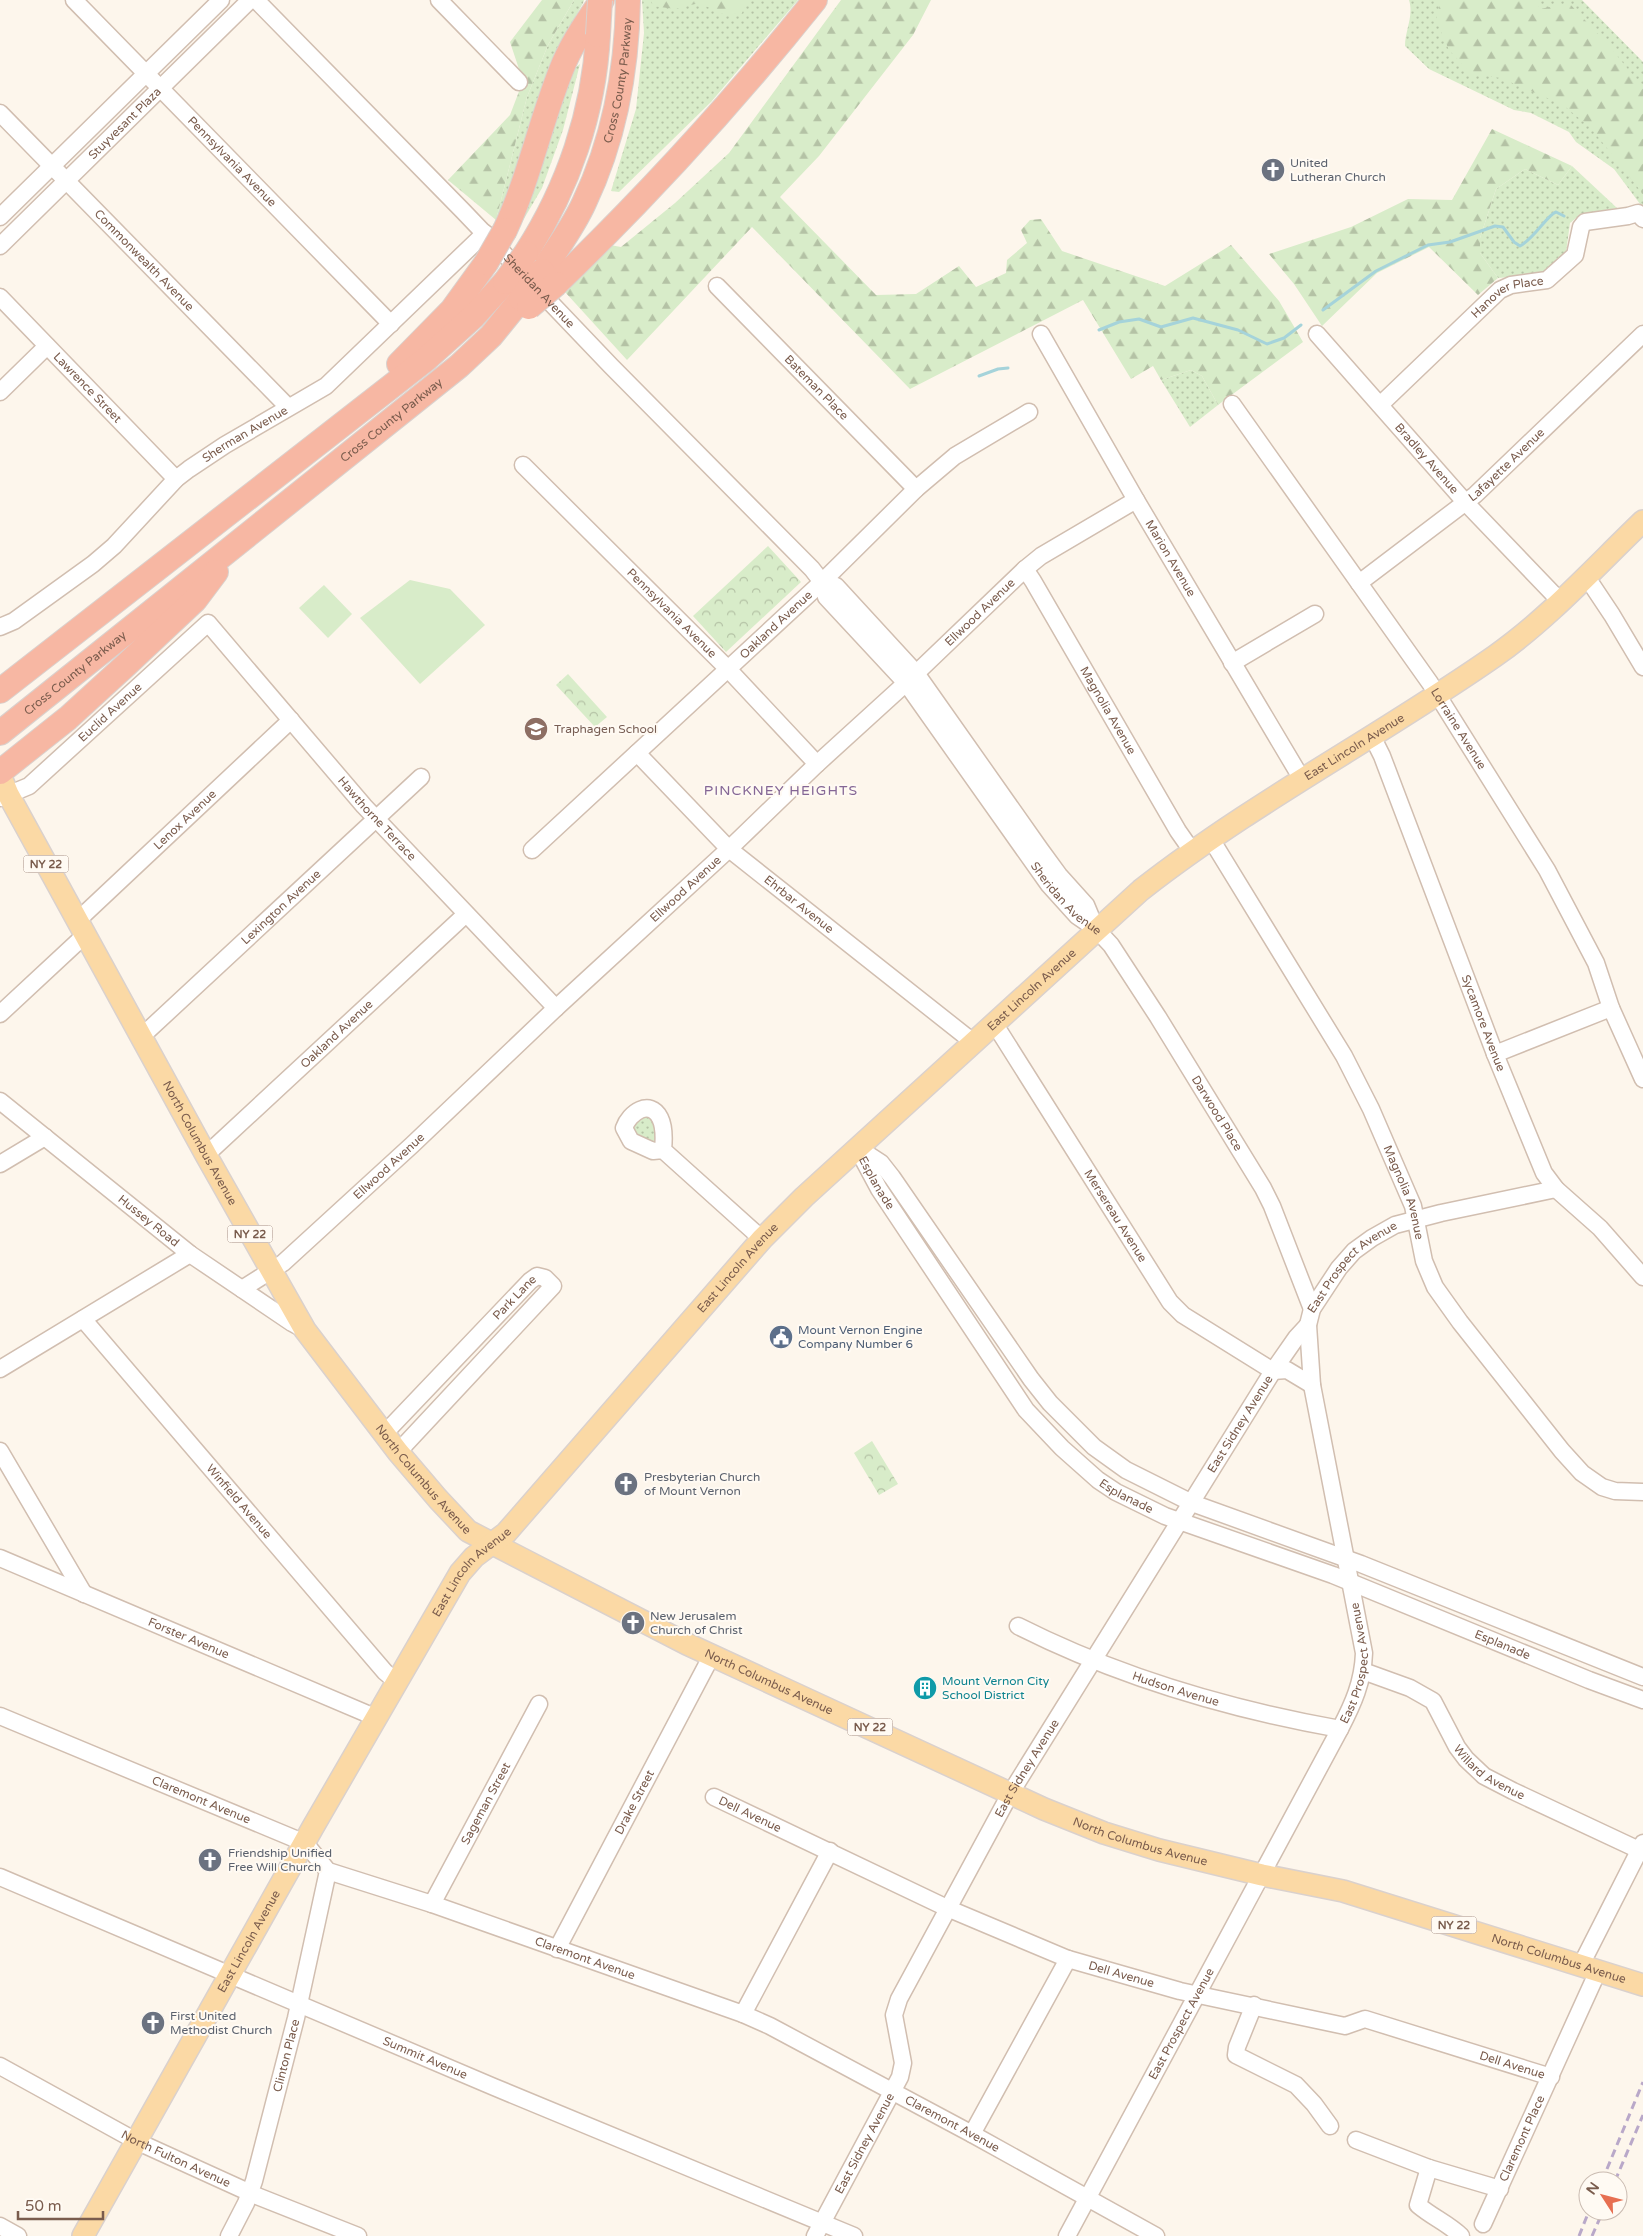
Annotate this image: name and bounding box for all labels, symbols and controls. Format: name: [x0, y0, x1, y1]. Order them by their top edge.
street label: Cross County Parkway: [600, 17, 635, 145]
street label: Stuyvesant Plaza: [85, 84, 164, 162]
street label: Pennsylvania Avenue: [185, 114, 279, 210]
place label: United Lutheran Church: [1290, 156, 1386, 184]
church icon: United Lutheran Church: [1260, 157, 1286, 183]
street label: Commonwealth Avenue: [92, 207, 197, 314]
street label: Sheridan Avenue: [501, 251, 578, 331]
street label: Hanover Place: [1468, 274, 1545, 321]
street label: Lawrence Street: [50, 350, 125, 426]
street label: Bateman Place: [782, 352, 851, 423]
street label: Cross County Parkway: [337, 375, 446, 465]
street label: Sherman Avenue: [200, 403, 290, 465]
street label: Bradley Avenue: [1392, 420, 1462, 497]
street label: Lafayette Avenue: [1466, 425, 1547, 504]
street label: Marion Avenue: [1142, 517, 1199, 599]
street label: Pennsylvania Avenue: [624, 566, 720, 661]
street label: Ellwood Avenue: [942, 576, 1018, 649]
street label: Oakland Avenue: [737, 588, 815, 662]
street label: Cross County Parkway: [21, 628, 129, 718]
street label: Magnolia Avenue: [1077, 664, 1139, 757]
street label: Euclid Avenue: [75, 680, 145, 745]
street label: Lorraine Avenue: [1428, 685, 1489, 772]
street label: East Lincoln Avenue: [1302, 711, 1407, 783]
school or university icon: Traphagen School: [523, 716, 549, 742]
place label: Traphagen School: [554, 722, 657, 736]
street label: Hawthorne Terrace: [335, 774, 419, 864]
district label: PINCKNEY HEIGHTS: [704, 782, 858, 799]
street label: Lenox Avenue: [151, 787, 219, 852]
street label: Ellwood Avenue: [647, 853, 724, 925]
road number: NY 22: [23, 856, 68, 872]
street label: Sheridan Avenue: [1028, 859, 1105, 938]
street label: Lexington Avenue: [238, 867, 324, 947]
street label: Ehrbar Avenue: [761, 872, 837, 936]
street label: East Lincoln Avenue: [984, 946, 1079, 1034]
street label: Sycamore Avenue: [1459, 973, 1508, 1074]
street label: Oakland Avenue: [297, 997, 376, 1071]
street label: Darwood Place: [1189, 1073, 1246, 1154]
street label: North Columbus Avenue: [160, 1079, 240, 1208]
street label: Ellwood Avenue: [350, 1130, 427, 1202]
street label: Magnolia Avenue: [1381, 1143, 1427, 1241]
street label: Esplanade: [856, 1154, 898, 1212]
street label: Mersereau Avenue: [1081, 1167, 1150, 1265]
street label: Hussey Road: [115, 1192, 182, 1250]
street label: East Prospect Avenue: [1304, 1218, 1400, 1316]
street label: East Lincoln Avenue: [694, 1220, 781, 1315]
road number: NY 22: [228, 1226, 272, 1242]
street label: Park Lane: [490, 1272, 539, 1323]
place label: Mount Vernon Engine Company Number 6: [798, 1323, 923, 1351]
public building icon: Mount Vernon Engine Company Number 6: [768, 1324, 794, 1350]
street label: East Sidney Avenue: [1204, 1372, 1276, 1475]
street label: North Columbus Avenue: [373, 1422, 474, 1537]
street label: Winfield Avenue: [203, 1461, 275, 1542]
place label: Presbyterian Church of Mount Vernon: [644, 1470, 760, 1498]
church icon: Presbyterian Church of Mount Vernon: [613, 1471, 639, 1497]
street label: Esplanade: [1097, 1476, 1156, 1516]
street label: East Lincoln Avenue: [429, 1525, 514, 1619]
street label: East Prospect Avenue: [1337, 1601, 1371, 1726]
place label: New Jerusalem Church of Christ: [650, 1609, 743, 1637]
church icon: New Jerusalem Church of Christ: [620, 1610, 646, 1636]
street label: Forster Avenue: [146, 1615, 231, 1662]
street label: Esplanade: [1473, 1627, 1533, 1662]
street label: North Columbus Avenue: [702, 1646, 835, 1718]
street label: Hudson Avenue: [1130, 1669, 1221, 1709]
place label: Mount Vernon City School District: [942, 1674, 1050, 1702]
building icon: Mount Vernon City School District: [912, 1675, 938, 1701]
street label: East Sidney Avenue: [992, 1716, 1062, 1820]
road number: NY 22: [848, 1718, 892, 1735]
street label: Willard Avenue: [1451, 1742, 1527, 1803]
street label: Sageman Street: [458, 1760, 514, 1847]
street label: Drake Street: [612, 1767, 657, 1837]
street label: Claremont Avenue: [150, 1773, 253, 1827]
street label: Dell Avenue: [717, 1793, 784, 1835]
street label: North Columbus Avenue: [1071, 1814, 1209, 1869]
place label: Friendship Unified Free Will Church: [228, 1846, 332, 1874]
church icon: Friendship Unified Free Will Church: [197, 1847, 223, 1873]
street label: East Lincoln Avenue: [214, 1888, 283, 1995]
road number: NY 22: [1432, 1916, 1476, 1934]
street label: North Columbus Avenue: [1490, 1931, 1628, 1986]
street label: Claremont Avenue: [533, 1934, 637, 1982]
street label: Dell Avenue: [1087, 1958, 1156, 1990]
street label: East Prospect Avenue: [1146, 1965, 1217, 2082]
place label: First United Methodist Church: [170, 2009, 272, 2037]
church icon: First United Methodist Church: [140, 2010, 166, 2036]
street label: Clinton Place: [270, 2018, 302, 2094]
street label: Summit Avenue: [381, 2034, 470, 2082]
street label: Dell Avenue: [1478, 2048, 1547, 2082]
street label: East Sidney Avenue: [832, 2090, 897, 2196]
street label: Claremont Avenue: [903, 2092, 1002, 2155]
street label: Claremont Place: [1496, 2093, 1548, 2184]
street label: North Fulton Avenue: [119, 2127, 233, 2190]
north arrow: [1578, 2171, 1628, 2221]
text: N: [1583, 2179, 1603, 2198]
scale bar: [18, 2188, 102, 2220]
text: 50 m: [25, 2197, 62, 2215]

